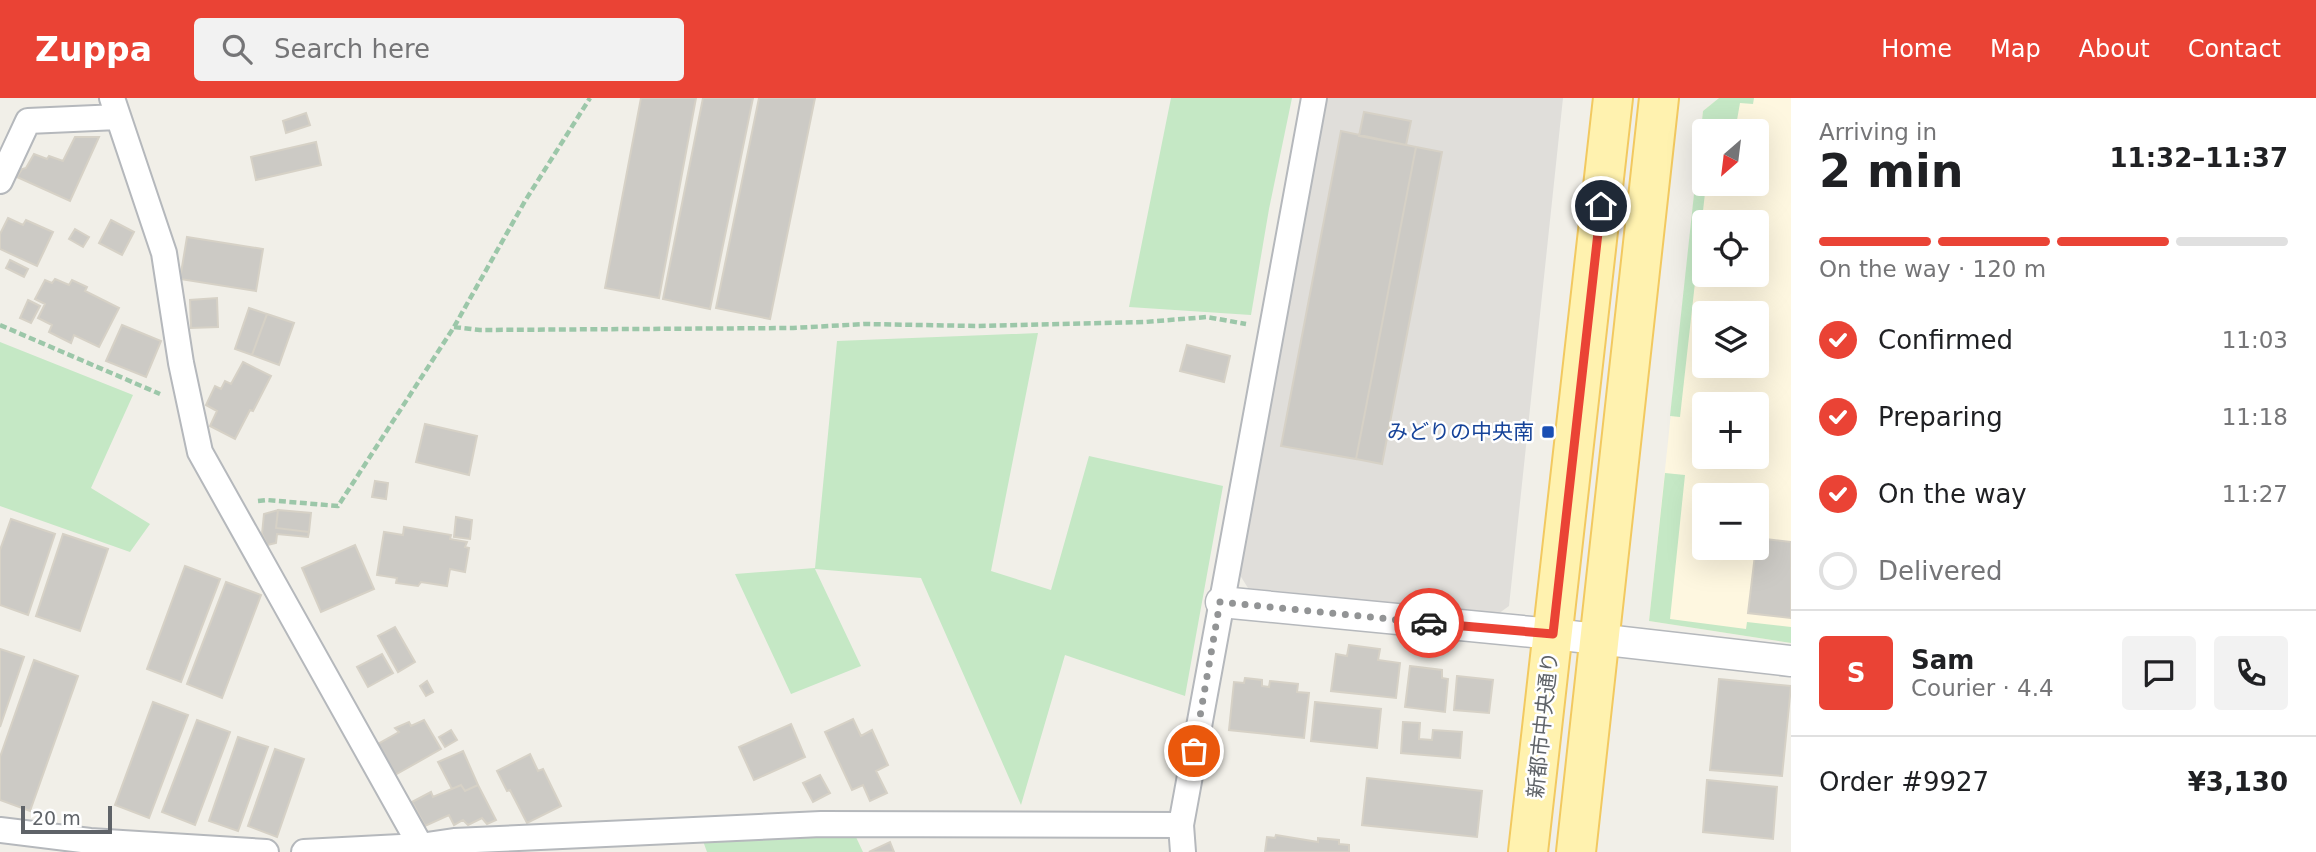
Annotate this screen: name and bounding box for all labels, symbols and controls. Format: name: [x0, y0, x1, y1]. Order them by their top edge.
search box: [194, 18, 684, 81]
text: Zuppa: [35, 30, 152, 69]
icon: search: [218, 30, 256, 68]
text: Search here: [274, 34, 430, 64]
text: Home: [1881, 35, 1952, 63]
text: Map: [1990, 35, 2041, 63]
text: About: [2079, 35, 2150, 63]
text: Contact: [2188, 35, 2281, 63]
north arrow: [1692, 119, 1769, 196]
map controls: [1692, 119, 1769, 560]
text: Arriving in: [1819, 119, 1937, 145]
text: 11:32–11:37: [2109, 143, 2288, 173]
text: 2 min: [1819, 144, 1963, 198]
pin: [1571, 176, 1631, 236]
icon: home: [1582, 187, 1620, 225]
button: locate: [1692, 210, 1769, 287]
text: On the way · 120 m: [1819, 256, 2046, 282]
button: layers: [1692, 301, 1769, 378]
icon: check: [1819, 321, 1857, 359]
text: Confirmed: [1878, 325, 2013, 355]
text: 11:03: [2222, 327, 2288, 353]
button: +: [1692, 392, 1769, 469]
icon: check: [1819, 398, 1857, 436]
text: Preparing: [1878, 402, 2003, 432]
text: 11:18: [2222, 404, 2288, 430]
place label: みどりの中央南: [1387, 420, 1534, 444]
marker: みどりの中央南: [1540, 424, 1556, 440]
icon: check: [1819, 475, 1857, 513]
text: On the way: [1878, 479, 2027, 509]
text: 11:27: [2222, 481, 2288, 507]
button: −: [1692, 483, 1769, 560]
text: Delivered: [1878, 556, 2002, 586]
courier: [1394, 588, 1464, 658]
icon: car: [1410, 604, 1448, 642]
button: chat: [2122, 636, 2196, 710]
button: phone: [2214, 636, 2288, 710]
text: Sam: [1911, 645, 1974, 675]
street label: 新都市中央通り: [1523, 651, 1563, 799]
text: S: [1847, 658, 1865, 688]
text: Courier · 4.4: [1911, 675, 2054, 701]
pin: [1164, 721, 1224, 781]
icon: bag: [1175, 732, 1213, 770]
text: Order #9927: [1819, 767, 1989, 797]
text: ¥3,130: [2188, 767, 2288, 797]
scale bar: [21, 803, 112, 835]
text: 20 m: [32, 807, 81, 829]

